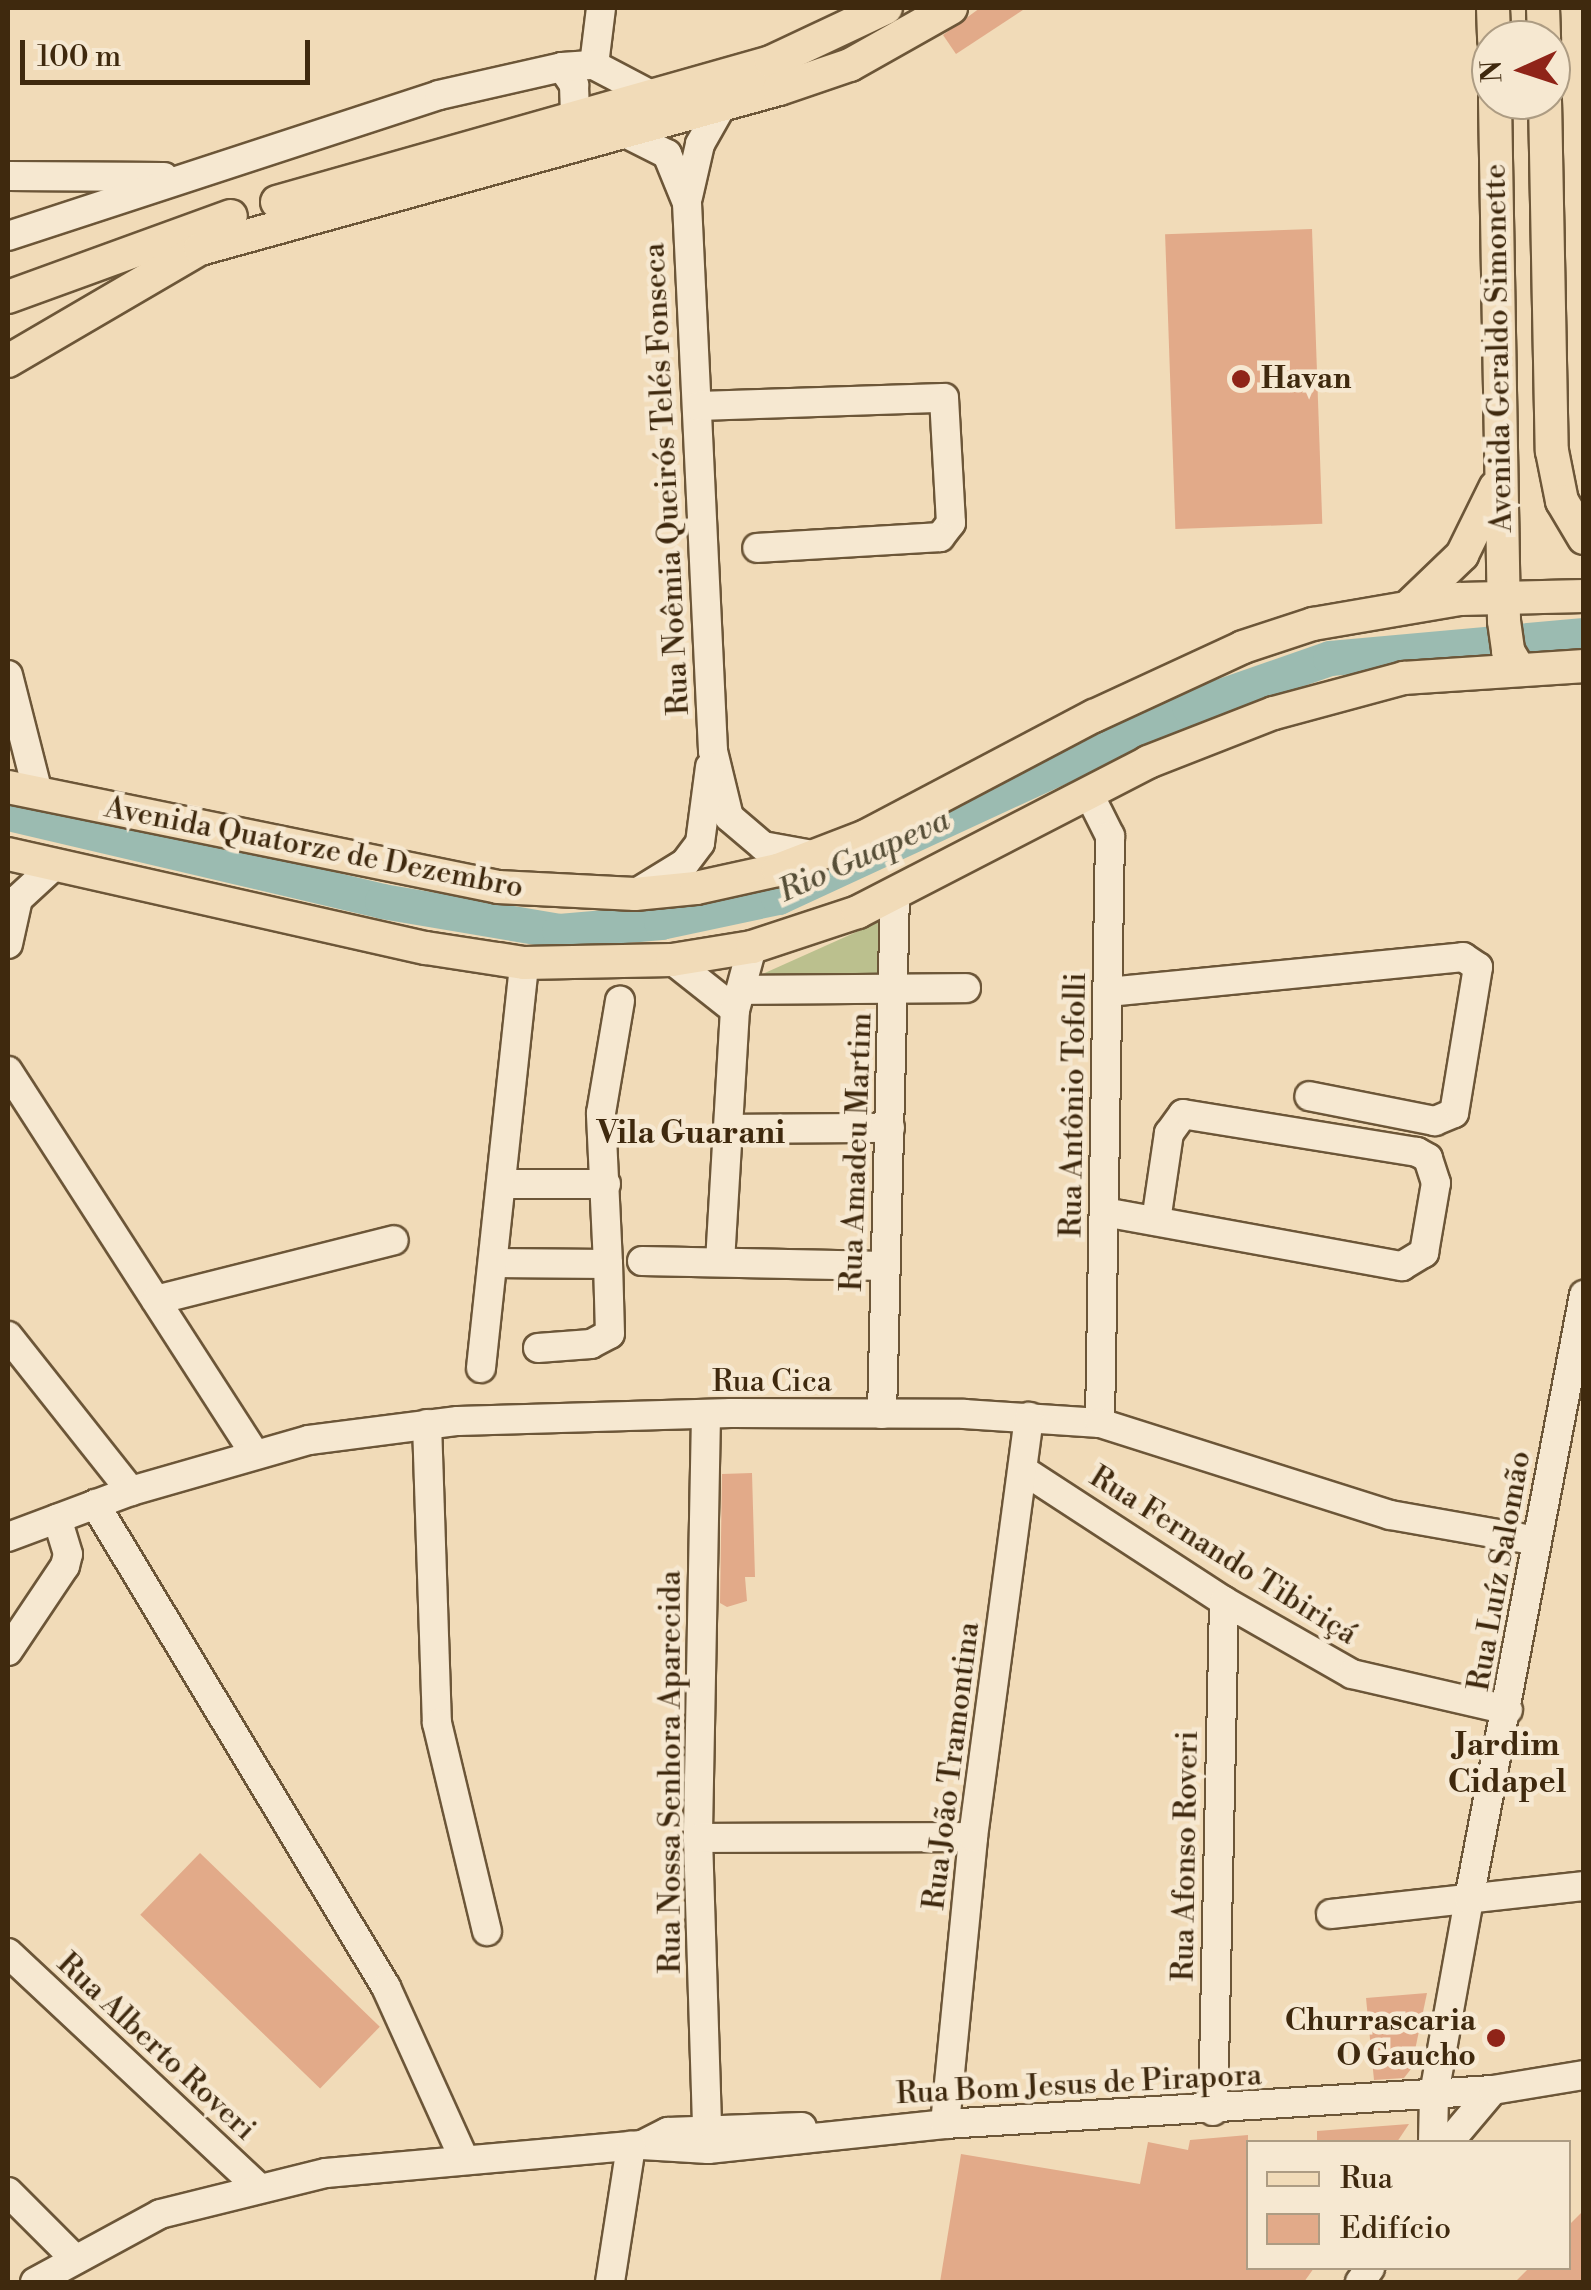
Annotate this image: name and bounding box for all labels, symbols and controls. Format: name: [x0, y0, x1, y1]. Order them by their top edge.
scale bar: [25, 20, 315, 82]
north arrow: [1471, 20, 1571, 120]
text: 100 m: [37, 38, 121, 76]
text: N: [1474, 60, 1511, 83]
street label: Avenida Geraldo Simonette: [1478, 163, 1520, 533]
street label: Rua Noêmia Queirós Telés Fonseca: [637, 242, 697, 716]
place label: Havan: [1261, 361, 1352, 397]
marker: Havan: [1230, 368, 1252, 390]
street label: Avenida Quatorze de Dezembro: [102, 790, 526, 906]
water label: Rio Guapeva: [773, 801, 955, 911]
street label: Rua Antônio Tofolli: [1054, 972, 1094, 1238]
street label: Rua Amadeu Martim: [834, 1012, 880, 1292]
district label: Vila Guarani: [597, 1114, 785, 1152]
street label: Rua Cica: [712, 1364, 832, 1400]
street label: Rua Luíz Salomão: [1461, 1448, 1539, 1694]
street label: Rua Fernando Tibiriçá: [1083, 1459, 1363, 1653]
street label: Rua Nossa Senhora Aparecida: [653, 1570, 689, 1974]
street label: Rua João Tramontina: [916, 1620, 988, 1912]
district label: Jardim Cidapel: [1448, 1727, 1566, 1802]
street label: Rua Afonso Roveri: [1166, 1730, 1206, 1982]
street label: Rua Alberto Roveri: [49, 1946, 263, 2148]
place label: Churrascaria O Gaucho: [1285, 2003, 1476, 2074]
marker: Churrascaria O Gaucho: [1485, 2027, 1507, 2049]
street label: Rua Bom Jesus de Pirapora: [895, 2057, 1263, 2113]
legend: [1246, 2140, 1571, 2270]
text: Rua: [1340, 2160, 1393, 2198]
text: Edifício: [1340, 2210, 1451, 2248]

